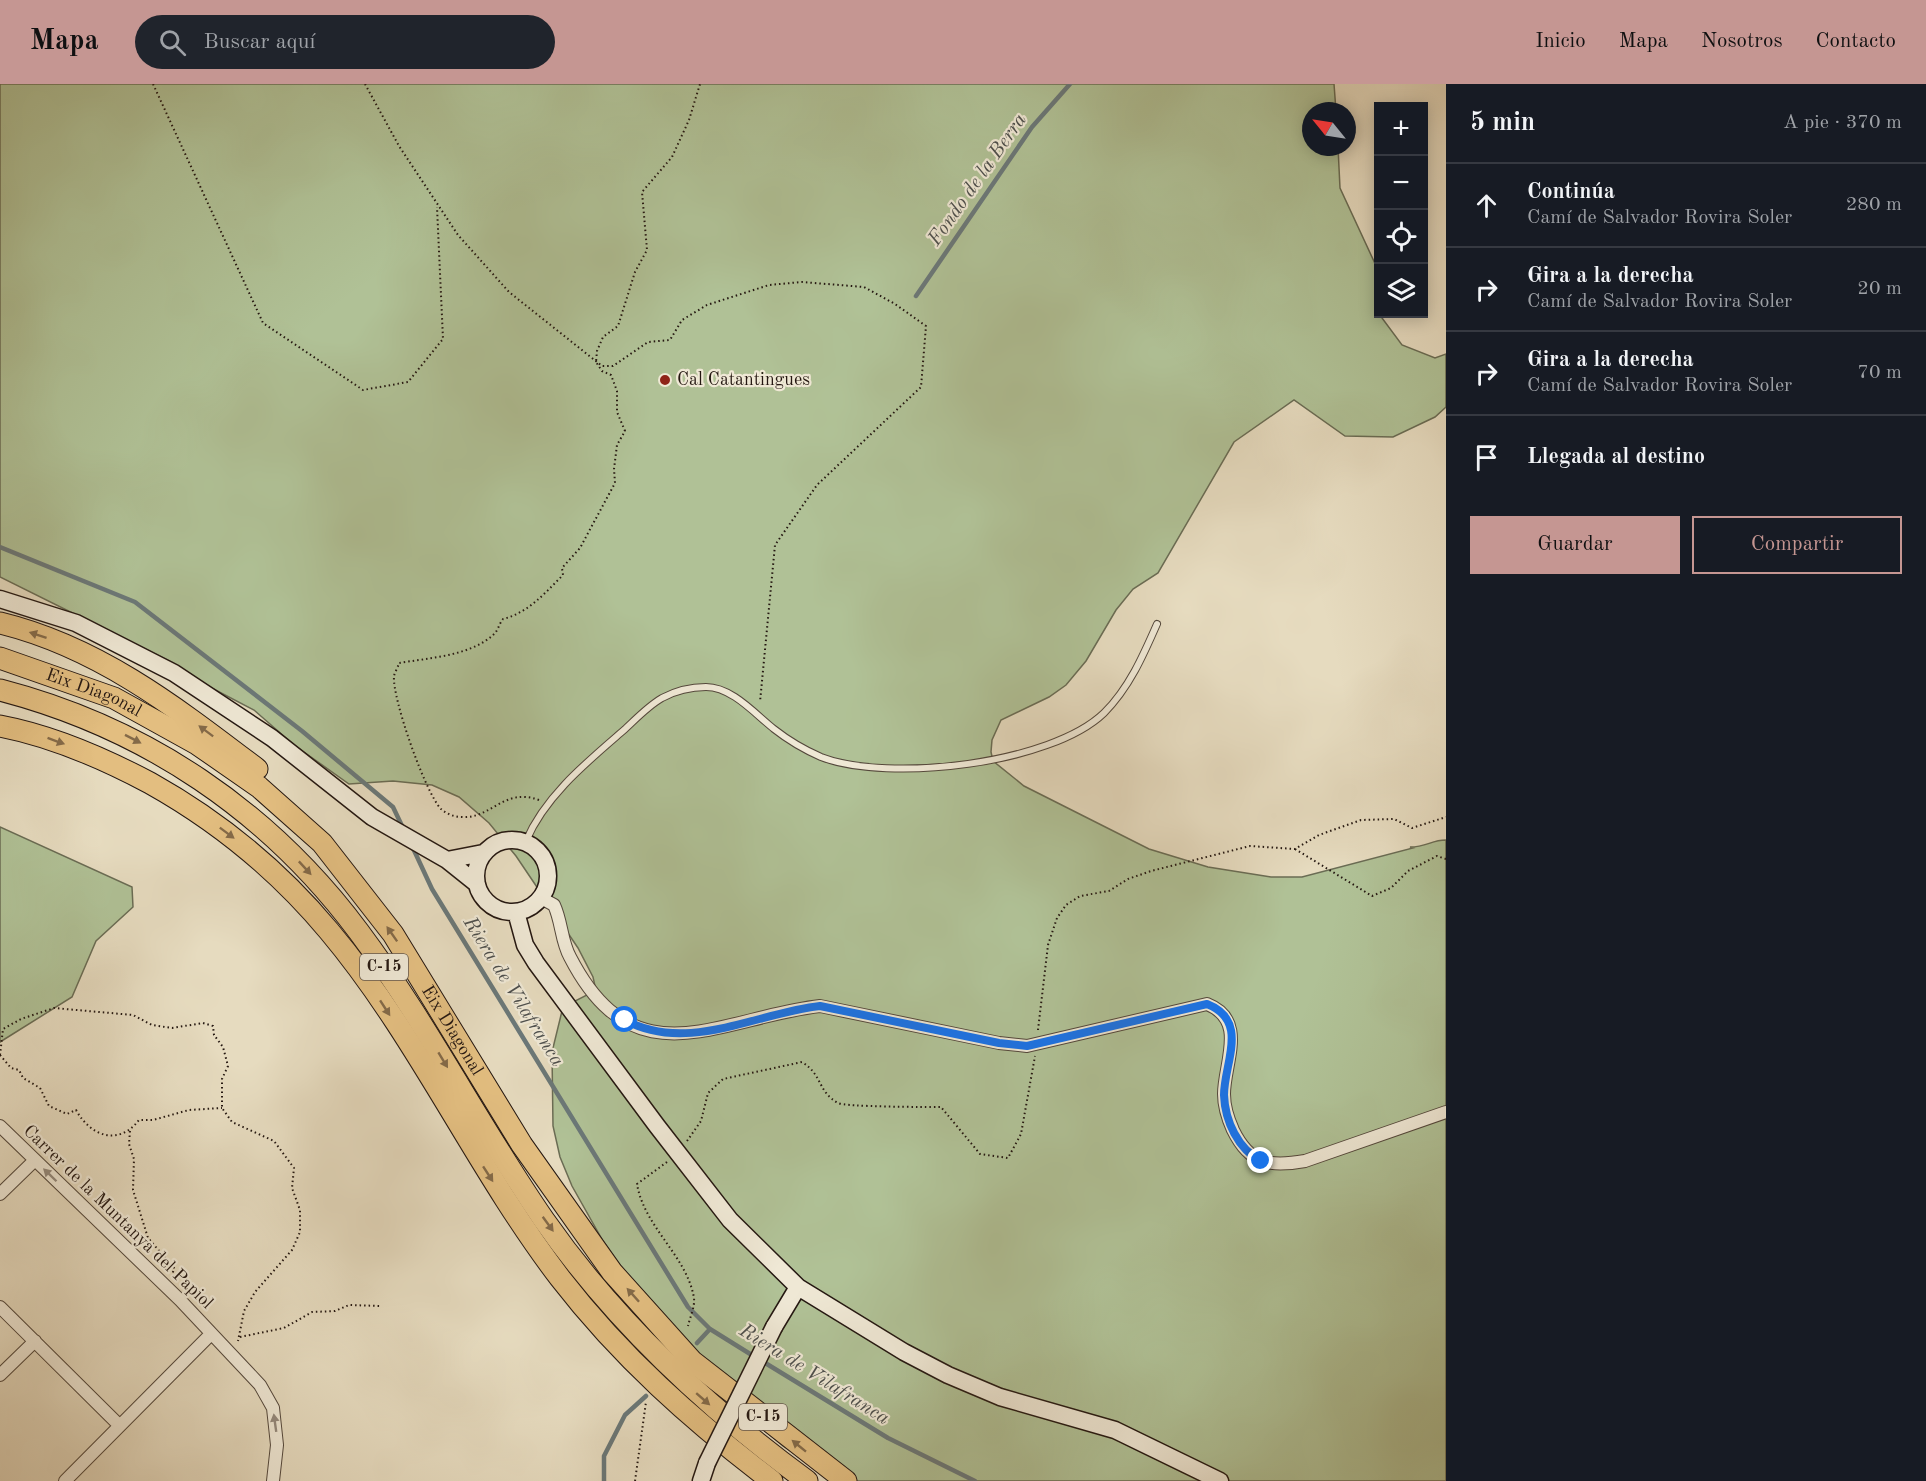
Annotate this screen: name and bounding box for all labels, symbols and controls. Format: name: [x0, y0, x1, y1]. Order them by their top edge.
search box: [135, 15, 555, 69]
icon: search: [156, 26, 189, 59]
text: Mapa: [30, 28, 99, 56]
text: Buscar aquí: [204, 31, 315, 53]
text: Inicio: [1535, 31, 1586, 52]
text: Mapa: [1619, 31, 1668, 52]
text: Nosotros: [1701, 31, 1783, 52]
text: Contacto: [1816, 31, 1896, 52]
north arrow: [1302, 102, 1356, 156]
map controls: [1374, 102, 1428, 318]
button: +: [1374, 102, 1428, 156]
water label: Fondo de la Berra: [924, 110, 1031, 251]
text: 5 min: [1470, 110, 1535, 136]
text: A pie · 370 m: [1783, 113, 1902, 133]
button: −: [1374, 156, 1428, 210]
text: Continúa: [1527, 181, 1615, 203]
icon: ahead: [1470, 189, 1503, 222]
text: 280 m: [1846, 195, 1902, 215]
text: Camí de Salvador Rovira Soler: [1527, 208, 1792, 228]
button: locate: [1374, 210, 1428, 264]
button: layers: [1374, 264, 1428, 318]
text: Gira a la derecha: [1527, 265, 1694, 287]
icon: right: [1470, 273, 1503, 306]
text: 20 m: [1857, 279, 1902, 299]
text: Camí de Salvador Rovira Soler: [1527, 292, 1792, 312]
text: Gira a la derecha: [1527, 349, 1694, 371]
icon: right: [1470, 357, 1503, 390]
text: 70 m: [1857, 363, 1902, 383]
place label: Cal Catantingues: [677, 371, 810, 389]
marker: Cal Catantingues: [658, 373, 672, 387]
text: Camí de Salvador Rovira Soler: [1527, 376, 1792, 396]
icon: arrive: [1470, 441, 1503, 474]
text: Llegada al destino: [1527, 446, 1705, 468]
button: Guardar: [1470, 516, 1680, 574]
button: Compartir: [1692, 516, 1902, 574]
one-way arrow: [29, 630, 47, 640]
street label: Eix Diagonal: [43, 666, 145, 721]
one-way arrow: [199, 725, 214, 737]
one-way arrow: [125, 734, 142, 743]
one-way arrow: [47, 737, 65, 747]
one-way arrow: [220, 827, 235, 839]
one-way arrow: [298, 860, 312, 874]
water label: Riera de Vilafranca: [458, 913, 567, 1071]
one-way arrow: [386, 927, 398, 943]
road number: C-15: [360, 954, 408, 980]
street label: Eix Diagonal: [418, 982, 486, 1079]
one-way arrow: [380, 1000, 391, 1016]
route start: [611, 1006, 637, 1032]
one-way arrow: [437, 1052, 448, 1068]
street label: Carrer de la Muntanya del Papiol: [20, 1122, 216, 1312]
route end: [1247, 1147, 1273, 1173]
one-way arrow: [483, 1165, 494, 1182]
one-way arrow: [43, 1168, 58, 1182]
one-way arrow: [542, 1216, 554, 1232]
one-way arrow: [626, 1288, 640, 1303]
water label: Riera de Vilafranca: [735, 1320, 893, 1429]
one-way arrow: [695, 1392, 710, 1405]
road number: C-15: [739, 1404, 787, 1430]
one-way arrow: [270, 1414, 279, 1433]
one-way arrow: [791, 1441, 806, 1453]

